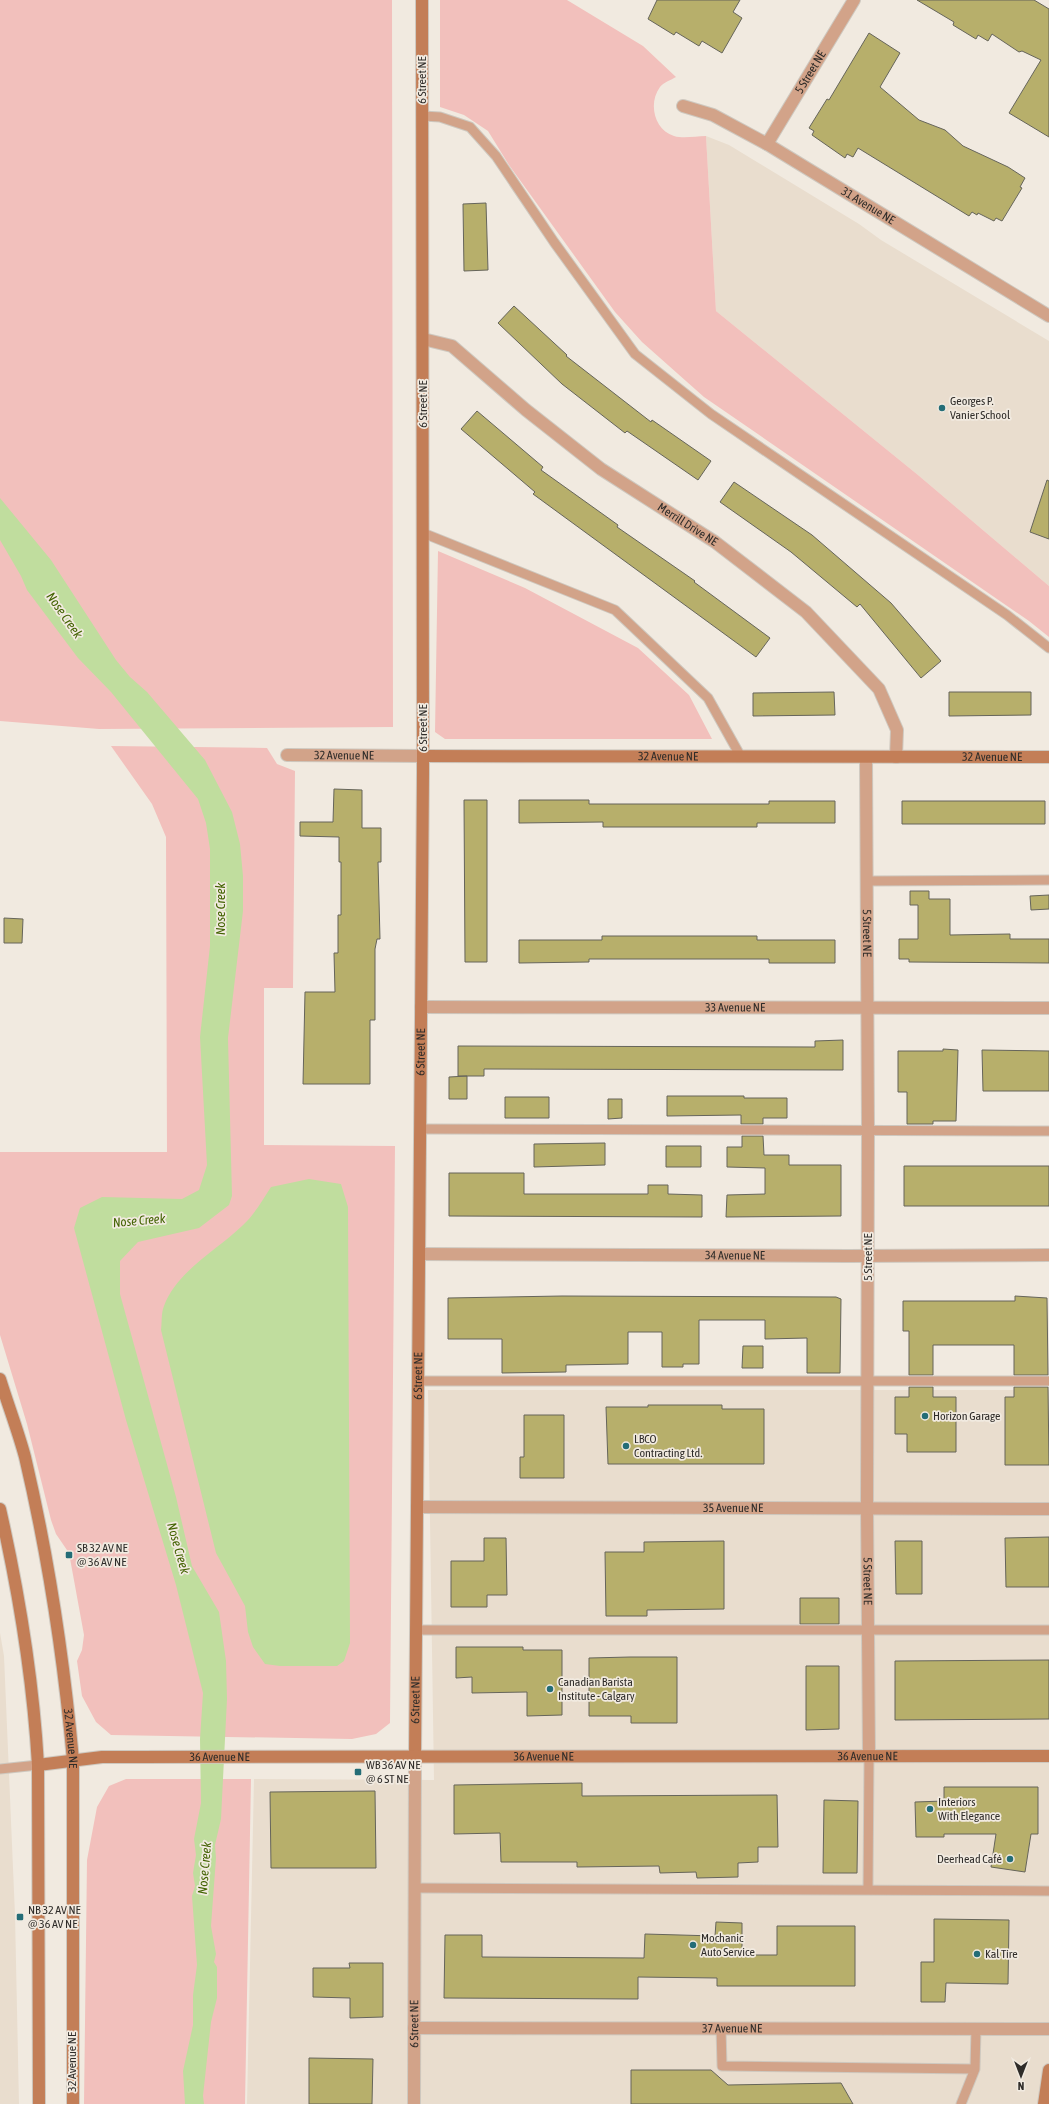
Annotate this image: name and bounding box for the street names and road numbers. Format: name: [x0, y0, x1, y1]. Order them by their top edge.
street label: 5 Street NE: [792, 48, 829, 96]
street label: 6 Street NE: [415, 56, 429, 104]
street label: 31 Avenue NE: [839, 184, 897, 227]
street label: 6 Street NE: [416, 380, 430, 428]
street label: Merrill Drive NE: [655, 500, 720, 549]
street label: 6 Street NE: [416, 704, 430, 752]
street label: 32 Avenue NE: [314, 748, 374, 763]
street label: 32 Avenue NE: [638, 749, 698, 763]
street label: 32 Avenue NE: [962, 750, 1022, 764]
street label: 5 Street NE: [860, 909, 874, 957]
street label: 33 Avenue NE: [705, 1000, 765, 1015]
street label: 6 Street NE: [414, 1028, 428, 1076]
street label: 5 Street NE: [861, 1233, 875, 1281]
street label: 34 Avenue NE: [705, 1248, 765, 1263]
street label: 6 Street NE: [411, 1352, 425, 1400]
street label: 35 Avenue NE: [703, 1501, 763, 1515]
street label: 5 Street NE: [860, 1557, 875, 1605]
street label: 6 Street NE: [408, 1676, 423, 1724]
street label: 32 Avenue NE: [61, 1708, 80, 1768]
street label: 36 Avenue NE: [837, 1749, 898, 1763]
street label: 36 Avenue NE: [189, 1750, 250, 1764]
street label: 36 Avenue NE: [513, 1750, 574, 1764]
street label: 6 Street NE: [407, 2000, 421, 2048]
street label: 37 Avenue NE: [702, 2021, 762, 2036]
street label: 32 Avenue NE: [65, 2032, 79, 2092]

